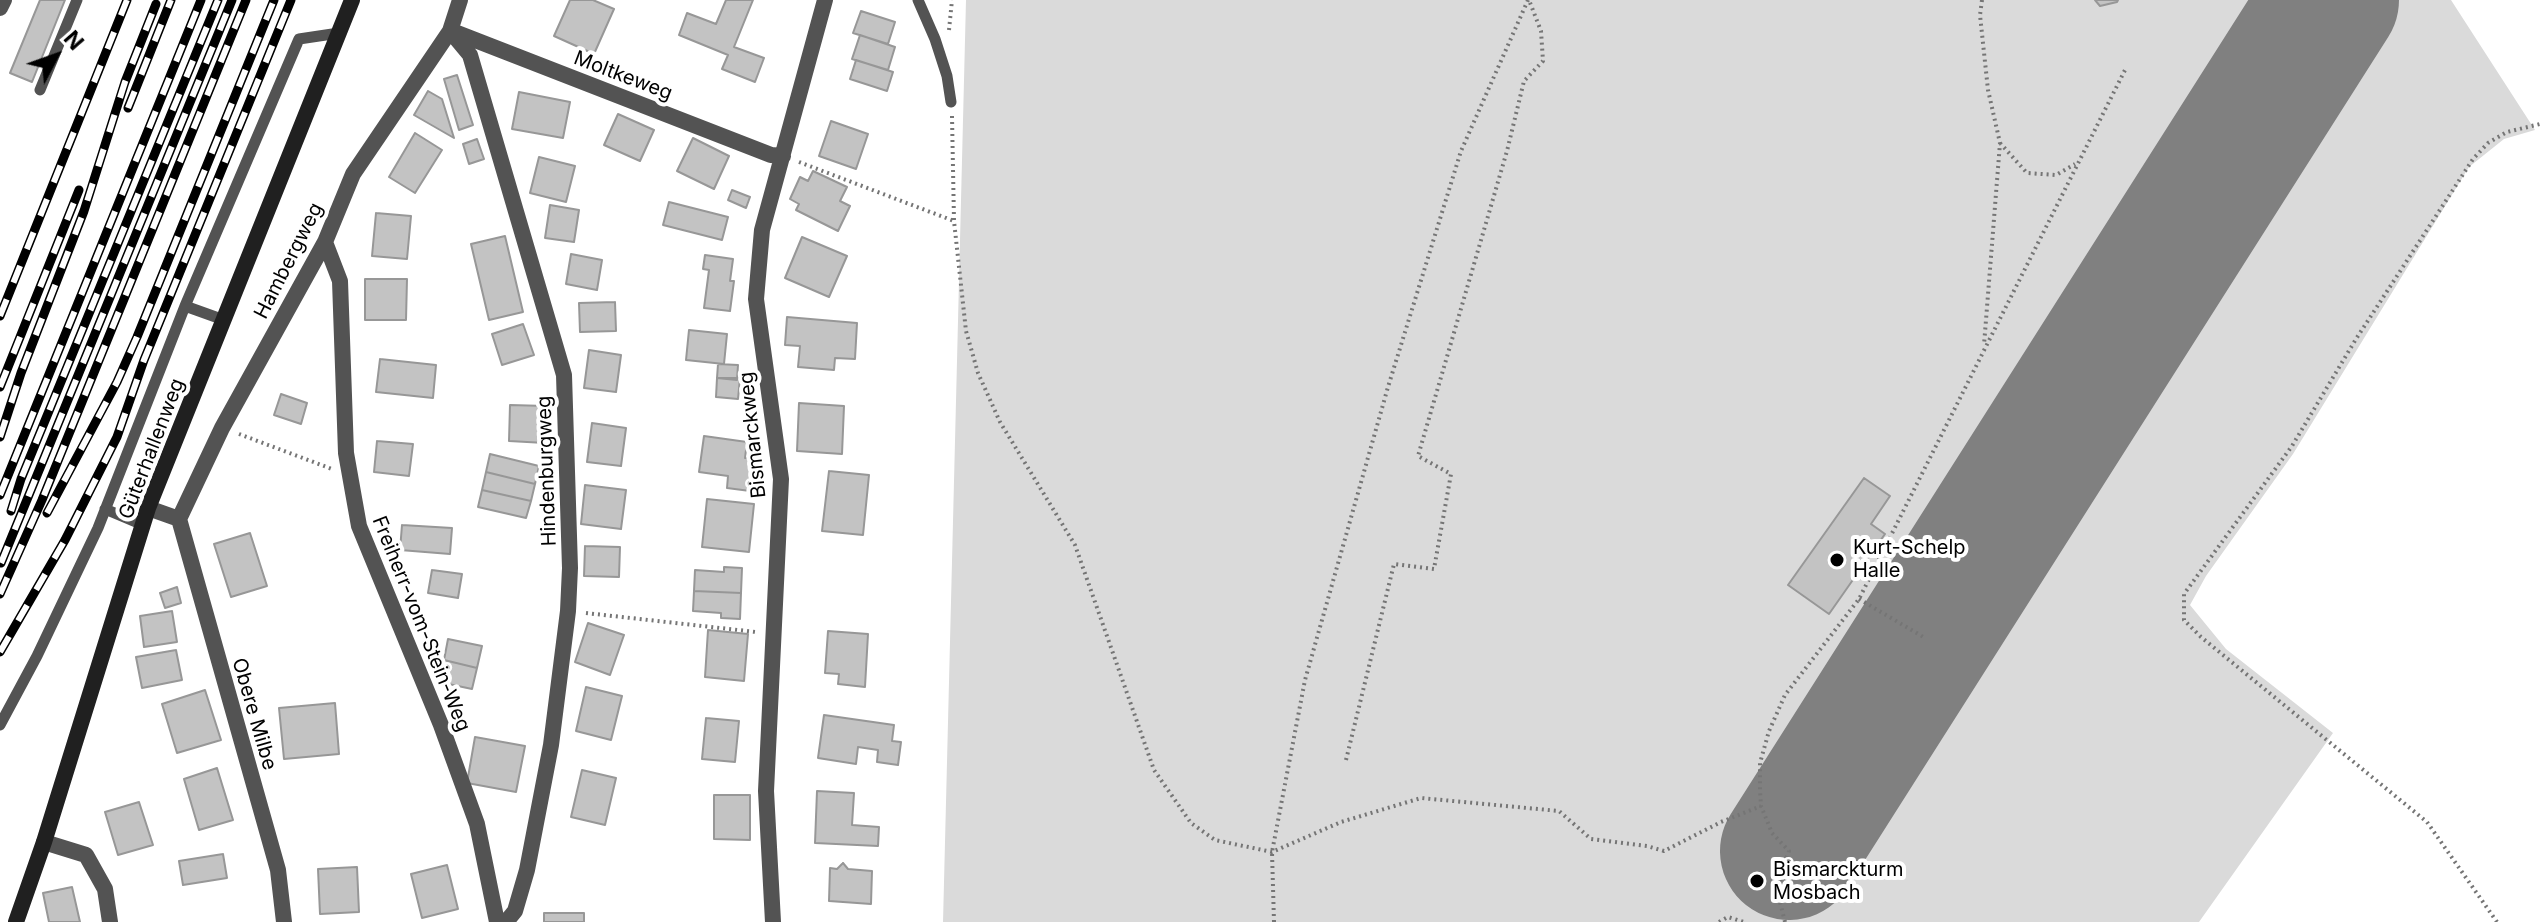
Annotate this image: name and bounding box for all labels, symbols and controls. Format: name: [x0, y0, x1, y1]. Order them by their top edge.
north arrow: [16, 16, 96, 96]
text: N: [59, 25, 89, 55]
street label: Moltkeweg: [570, 46, 676, 106]
street label: Hambergweg: [249, 199, 329, 323]
street label: Bismarckweg: [734, 371, 772, 499]
street label: Güterhallenweg: [114, 375, 190, 523]
street label: Hindenburgweg: [532, 395, 562, 547]
street label: Freiherr-vom-Stein-Weg: [367, 513, 475, 735]
place label: Kurt-Schelp Halle: [1853, 536, 1966, 583]
marker: Kurt-Schelp Halle: [1828, 551, 1846, 569]
street label: Obere Milbe: [227, 655, 281, 773]
place label: Bismarckturm Mosbach: [1773, 858, 1904, 905]
marker: Bismarckturm Mosbach: [1748, 872, 1766, 890]

